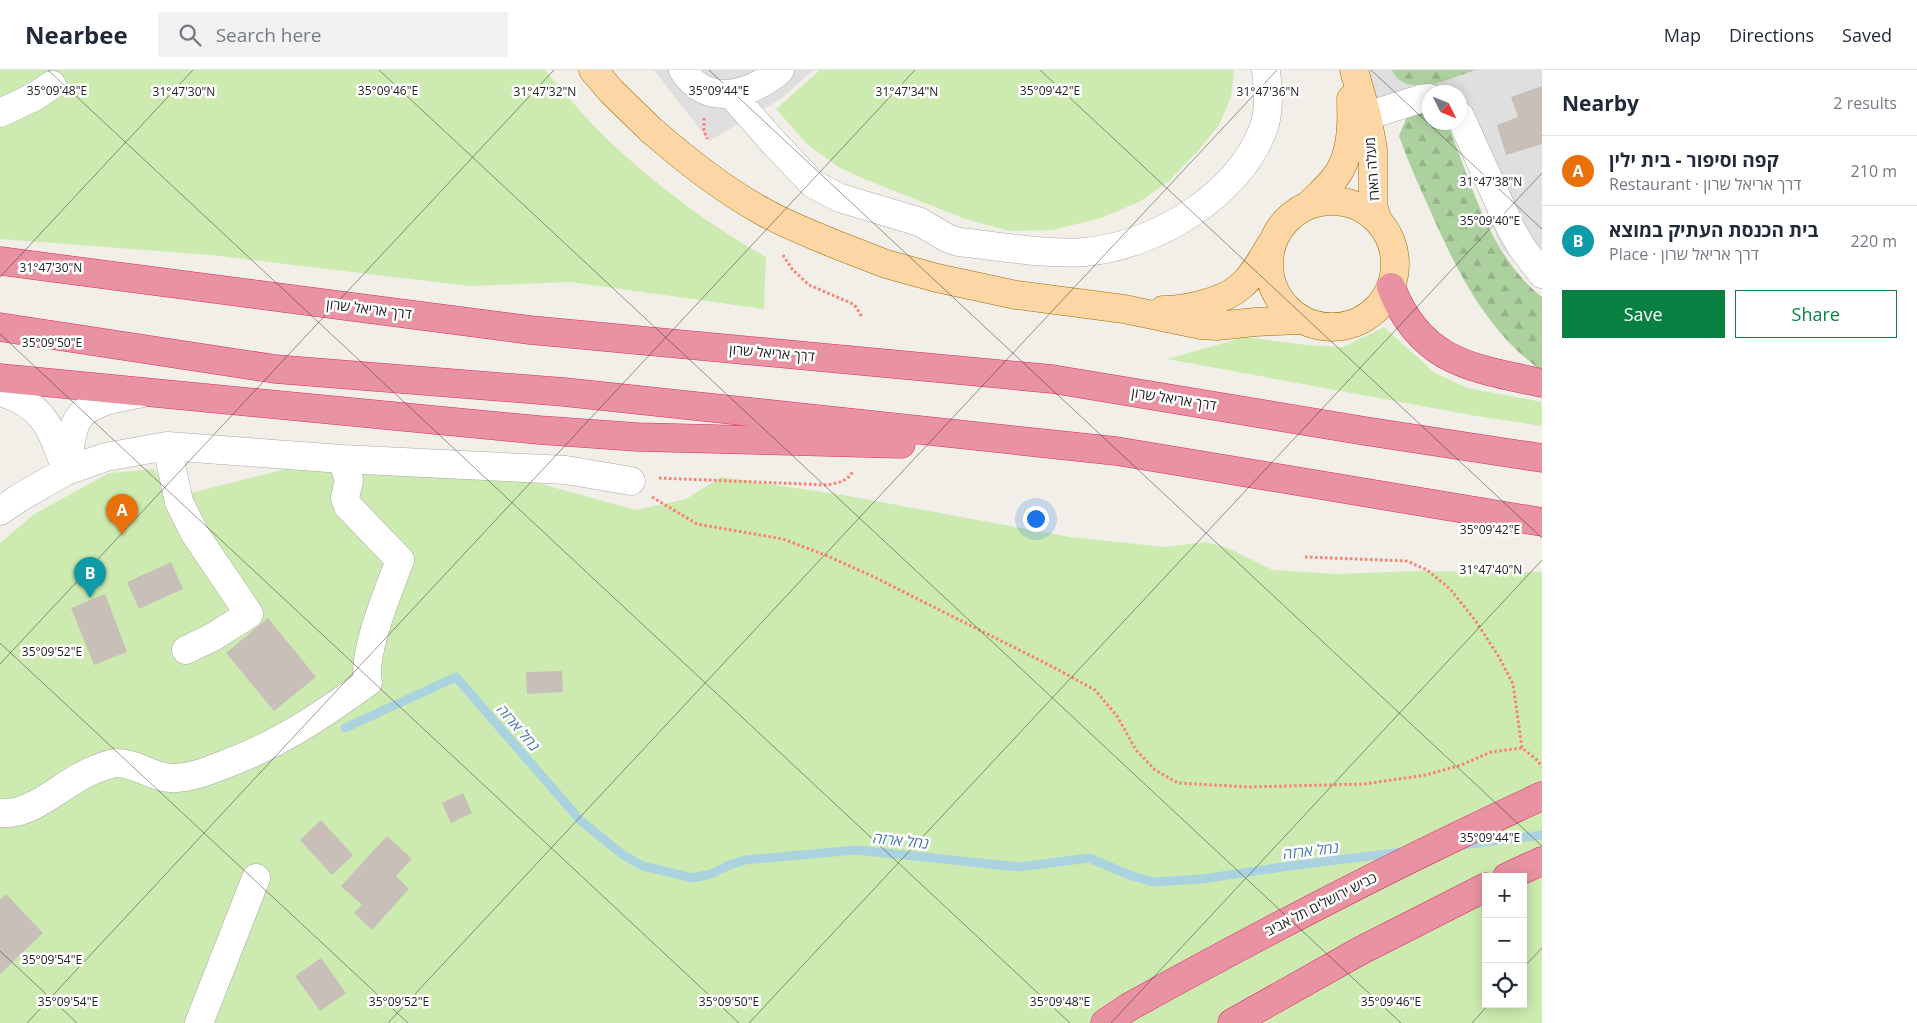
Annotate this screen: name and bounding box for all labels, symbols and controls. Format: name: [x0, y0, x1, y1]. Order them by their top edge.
search box: [158, 12, 508, 57]
text: Nearbee: [25, 18, 128, 51]
icon: search: [176, 21, 204, 49]
text: Search here: [216, 22, 322, 48]
text: Map: [1664, 23, 1701, 47]
text: Directions: [1729, 23, 1814, 47]
text: Saved: [1842, 23, 1892, 47]
text: 35°09'48"E: [27, 82, 87, 99]
text: 35°09'46"E: [358, 82, 418, 99]
text: 35°09'44"E: [689, 82, 749, 99]
text: 35°09'42"E: [1020, 82, 1080, 99]
text: 31°47'30"N: [153, 83, 215, 100]
text: 31°47'32"N: [514, 83, 576, 100]
text: 31°47'34"N: [876, 83, 938, 100]
text: 31°47'36"N: [1237, 83, 1299, 100]
north arrow: [1422, 85, 1467, 130]
text: Nearby: [1562, 89, 1639, 117]
text: 2 results: [1833, 92, 1897, 114]
street label: מעלה הארז: [1360, 137, 1383, 202]
text: קפה וסיפור - בית ילין: [1609, 147, 1779, 173]
text: A: [1572, 160, 1584, 182]
text: 210 m: [1851, 160, 1897, 182]
text: 31°47'38"N: [1460, 173, 1522, 190]
text: Restaurant · דרך אריאל שרון: [1609, 173, 1801, 195]
text: 35°09'40"E: [1460, 212, 1520, 229]
text: בית הכנסת העתיק במוצא: [1609, 217, 1819, 243]
text: B: [1573, 230, 1583, 252]
text: 220 m: [1851, 230, 1897, 252]
text: Place · דרך אריאל שרון: [1609, 243, 1759, 265]
text: 31°47'30"N: [20, 259, 82, 276]
button: Save: [1562, 290, 1725, 338]
button: Share: [1735, 290, 1897, 338]
street label: דרך אריאל שרון: [325, 294, 413, 323]
text: 35°09'50"E: [22, 334, 82, 351]
street label: דרך אריאל שרון: [729, 339, 816, 366]
street label: דרך אריאל שרון: [1130, 382, 1218, 415]
pin: A: [106, 494, 138, 535]
your location: [1023, 506, 1049, 532]
text: 35°09'42"E: [1460, 521, 1520, 538]
pin: B: [74, 557, 106, 598]
text: 31°47'40"N: [1460, 561, 1522, 578]
text: 35°09'52"E: [22, 643, 82, 660]
water label: נחל ארזה: [493, 700, 545, 755]
water label: נחל ארזה: [872, 827, 930, 853]
text: 35°09'44"E: [1460, 829, 1520, 846]
water label: נחל ארזה: [1282, 837, 1340, 863]
street label: כביש ירושלים תל אביב: [1262, 867, 1380, 940]
map controls: [1482, 873, 1527, 1008]
button: +: [1482, 873, 1527, 918]
button: −: [1482, 918, 1527, 963]
text: 35°09'54"E: [22, 951, 82, 968]
button: locate: [1482, 963, 1527, 1008]
text: 35°09'54"E: [38, 993, 98, 1010]
text: 35°09'52"E: [369, 993, 429, 1010]
text: 35°09'50"E: [699, 993, 759, 1010]
text: 35°09'48"E: [1030, 993, 1090, 1010]
text: 35°09'46"E: [1361, 993, 1421, 1010]

